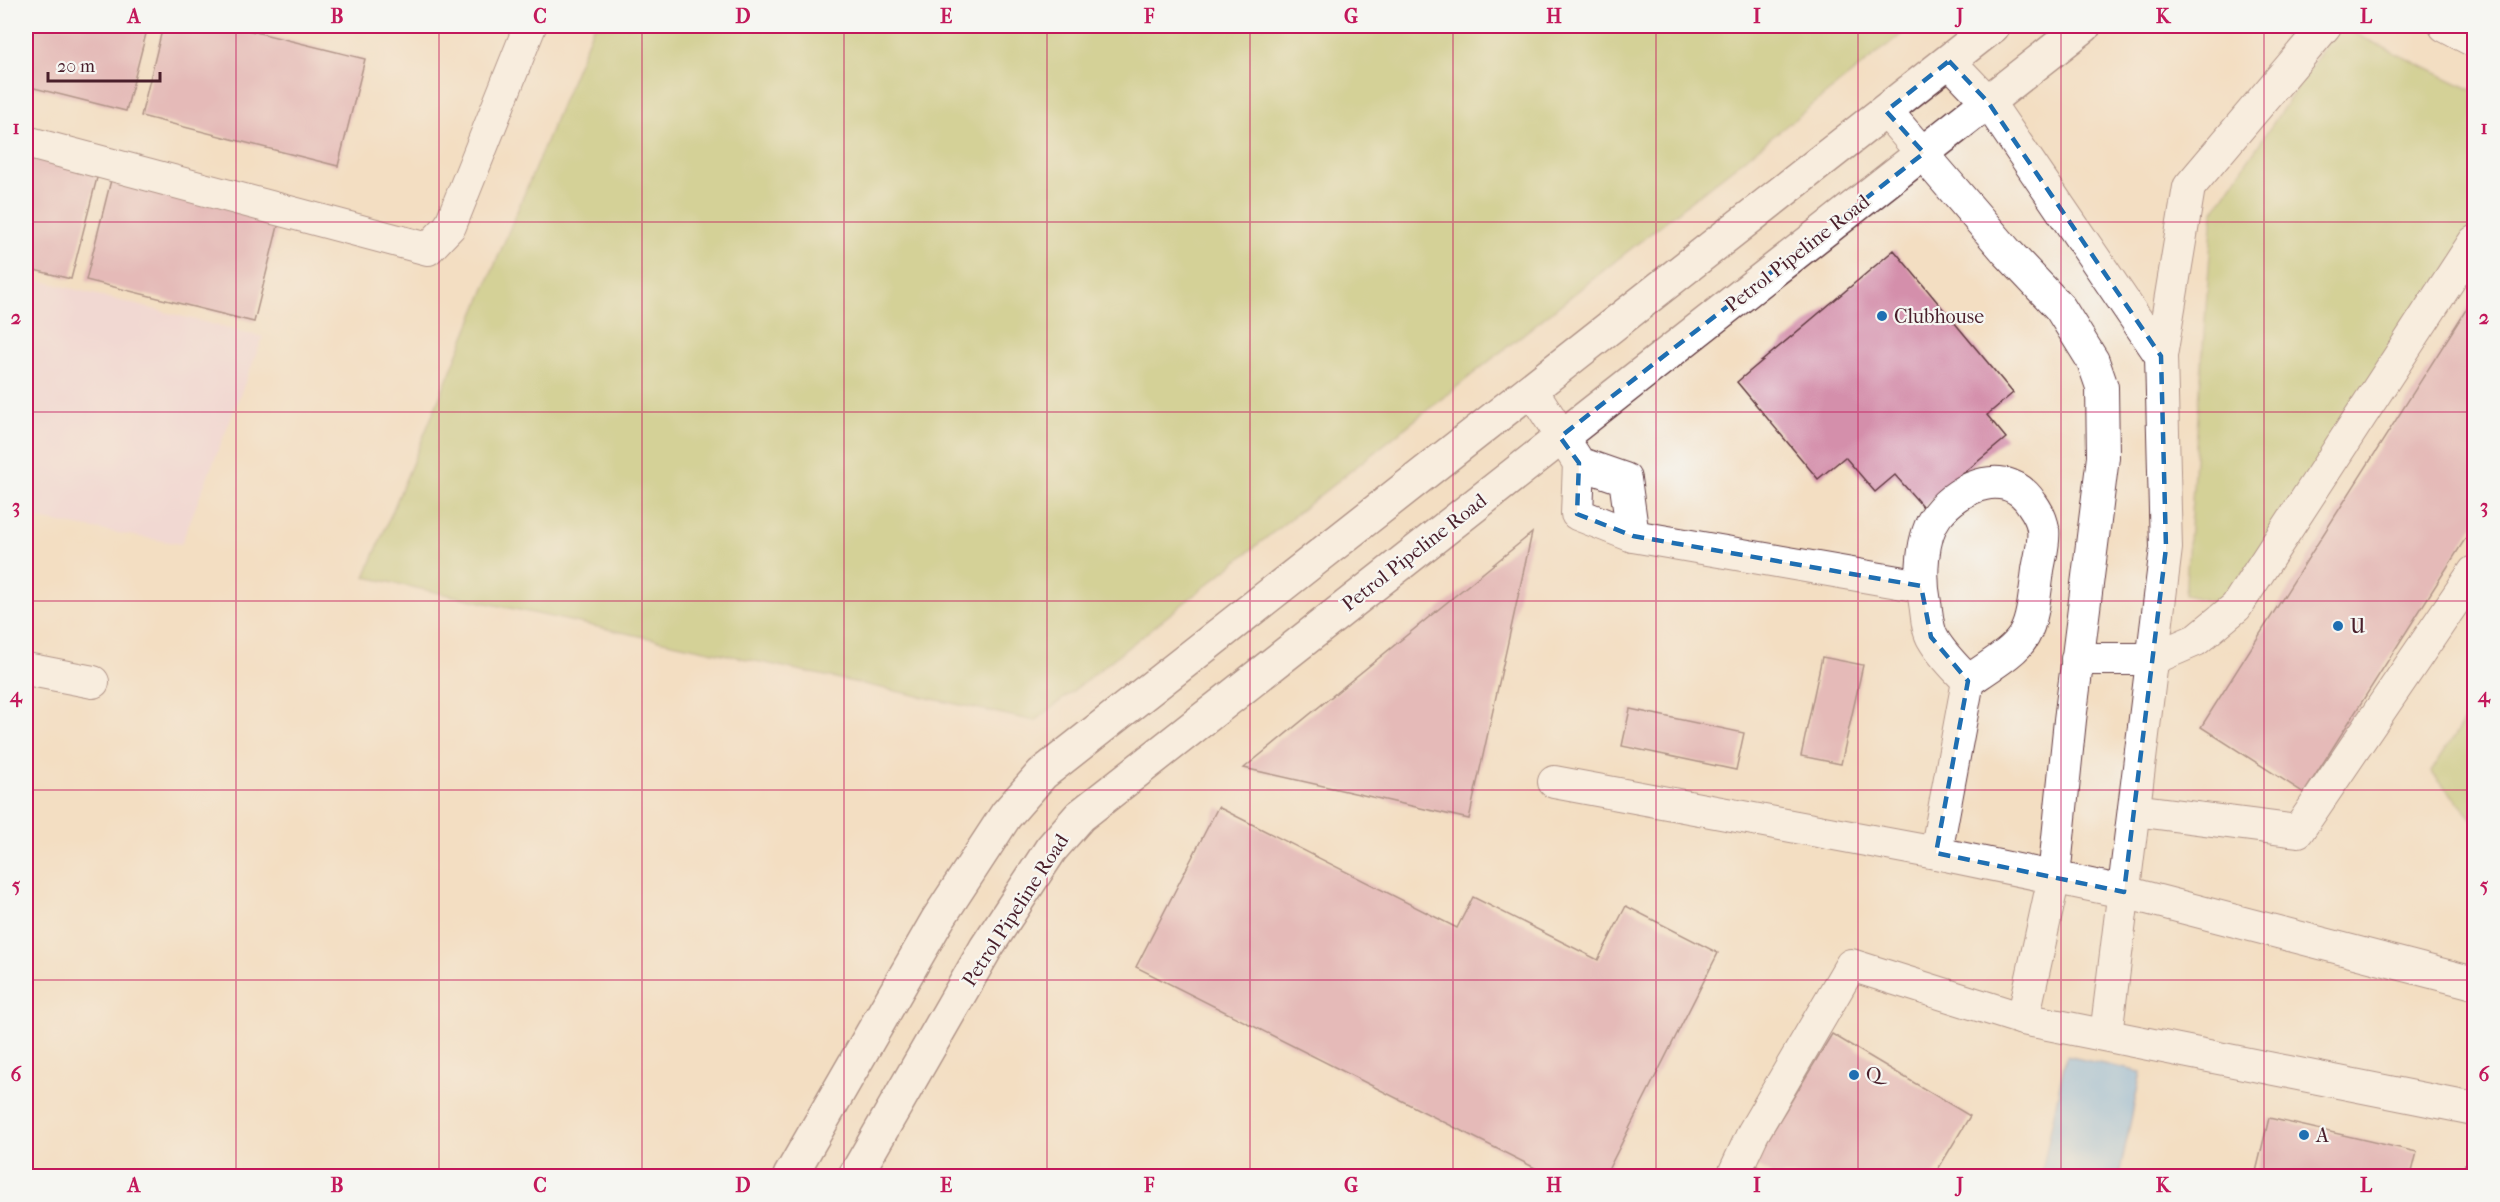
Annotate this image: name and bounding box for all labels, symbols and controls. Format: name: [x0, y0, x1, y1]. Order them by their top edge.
text: A: [126, 5, 142, 28]
text: B: [330, 5, 344, 28]
text: C: [533, 5, 547, 28]
text: D: [735, 5, 751, 28]
text: E: [940, 5, 952, 28]
text: F: [1143, 5, 1155, 28]
text: G: [1344, 5, 1358, 28]
text: H: [1546, 5, 1562, 28]
text: I: [1753, 5, 1761, 28]
text: J: [1954, 5, 1964, 28]
text: K: [2156, 5, 2172, 28]
text: L: [2360, 5, 2373, 28]
scale bar: [48, 45, 160, 83]
text: 20 m: [57, 56, 95, 77]
text: 1: [12, 116, 20, 139]
text: 1: [2480, 116, 2488, 139]
street label: Petrol Pipeline Road: [1720, 189, 1875, 317]
place label: Clubhouse: [1894, 305, 1984, 328]
text: 2: [11, 306, 21, 329]
text: 2: [2479, 306, 2489, 329]
marker: Clubhouse: [1875, 309, 1889, 323]
street label: Petrol Pipeline Road: [1337, 488, 1492, 616]
text: 3: [12, 495, 20, 518]
text: 3: [2480, 495, 2488, 518]
place label: U: [2350, 615, 2366, 638]
marker: U: [2331, 619, 2345, 633]
text: 4: [9, 684, 23, 708]
text: 4: [2477, 684, 2491, 708]
street label: Petrol Pipeline Road: [958, 829, 1074, 991]
text: 5: [12, 874, 21, 897]
text: 5: [2480, 874, 2489, 897]
text: 6: [11, 1063, 23, 1086]
text: 6: [2479, 1063, 2491, 1086]
place label: Q: [1866, 1064, 1888, 1087]
marker: Q: [1847, 1068, 1861, 1082]
place label: A: [2315, 1124, 2330, 1147]
marker: A: [2297, 1128, 2311, 1142]
text: A: [126, 1174, 142, 1197]
text: B: [330, 1174, 344, 1197]
text: C: [533, 1174, 547, 1197]
text: D: [735, 1174, 751, 1197]
text: E: [940, 1174, 952, 1197]
text: F: [1143, 1174, 1155, 1197]
text: G: [1344, 1174, 1358, 1197]
text: H: [1546, 1174, 1562, 1197]
text: I: [1753, 1174, 1761, 1197]
text: J: [1954, 1174, 1964, 1197]
text: K: [2156, 1174, 2172, 1197]
text: L: [2360, 1174, 2373, 1197]

